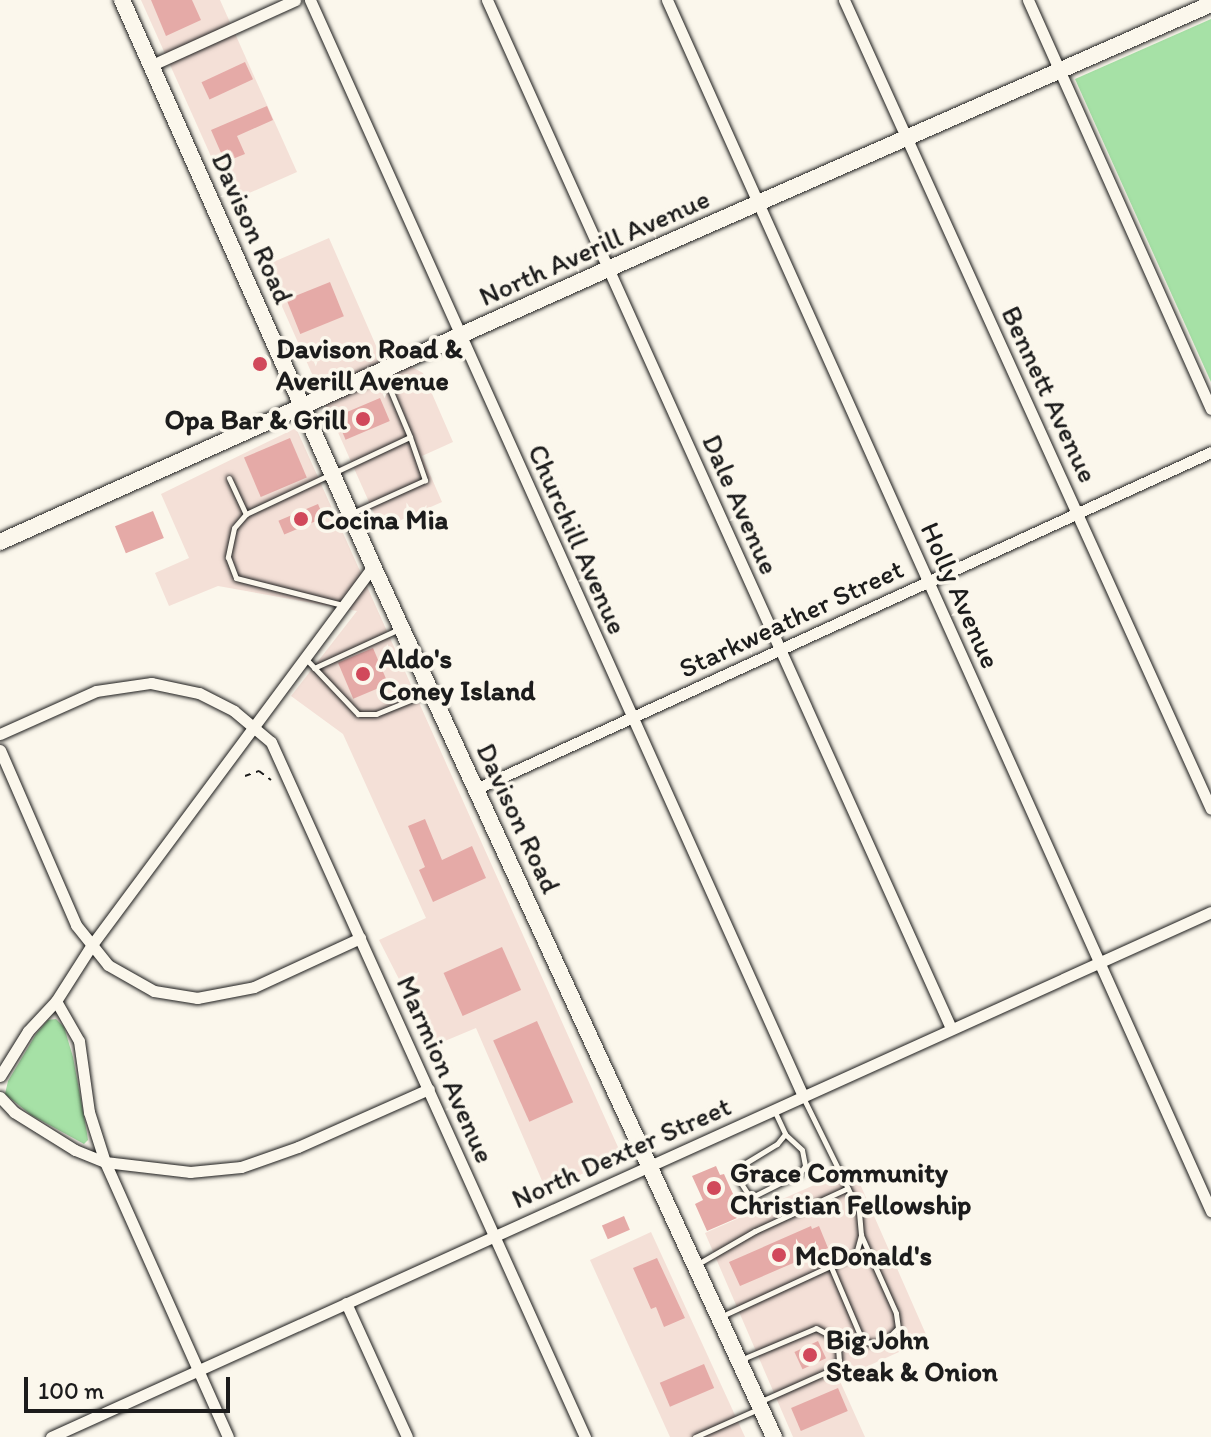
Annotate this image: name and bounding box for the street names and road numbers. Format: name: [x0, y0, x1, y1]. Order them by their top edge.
street label: Davison Road: [205, 147, 301, 309]
street label: North Averill Avenue: [474, 181, 714, 313]
street label: Bennett Avenue: [995, 301, 1105, 487]
street label: Dale Avenue: [696, 429, 786, 579]
street label: Churchill Avenue: [521, 439, 635, 639]
street label: Holly Avenue: [914, 517, 1008, 673]
street label: Starkweather Street: [674, 551, 908, 685]
street label: Davison Road: [469, 737, 569, 899]
street label: Marmion Avenue: [390, 970, 502, 1168]
street label: North Dexter Street: [506, 1088, 736, 1216]

